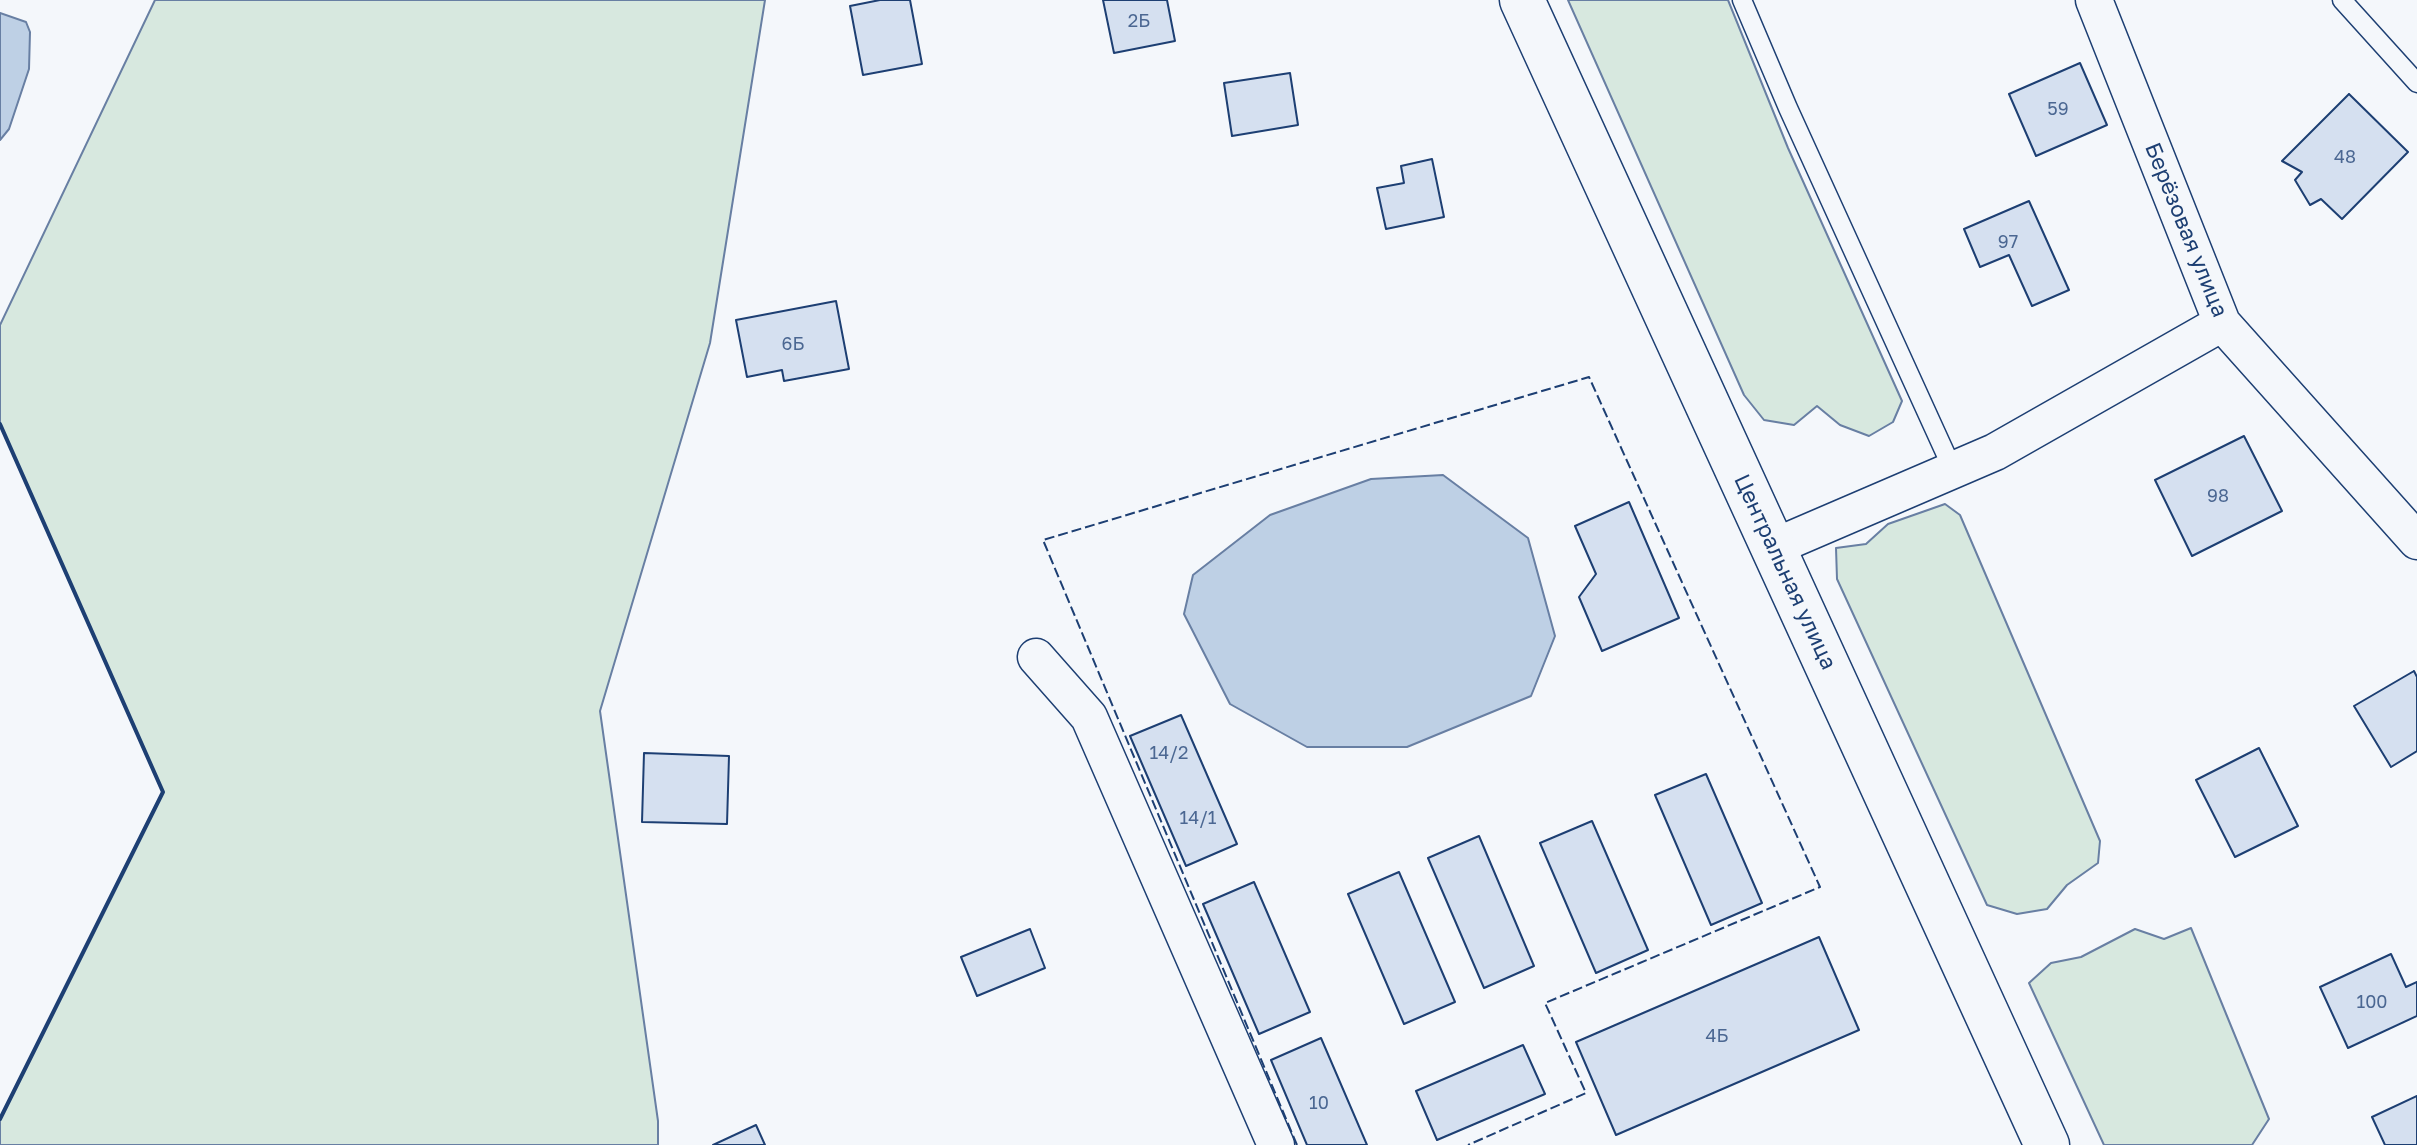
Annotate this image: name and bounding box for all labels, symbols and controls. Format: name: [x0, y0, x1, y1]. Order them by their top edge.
house number: 2Б: [1128, 10, 1150, 32]
house number: 59: [2047, 98, 2069, 120]
street label: Берёзовая улица: [2139, 139, 2233, 321]
house number: 48: [2334, 146, 2356, 168]
house number: 97: [1998, 231, 2018, 253]
house number: 6Б: [782, 333, 804, 355]
street label: Центральная улица: [1728, 470, 1842, 674]
house number: 98: [2207, 485, 2229, 507]
house number: 14/2: [1150, 742, 1188, 764]
house number: 14/1: [1179, 807, 1217, 829]
house number: 100: [2356, 991, 2388, 1013]
house number: 4Б: [1706, 1025, 1728, 1047]
house number: 10: [1309, 1092, 1329, 1114]

